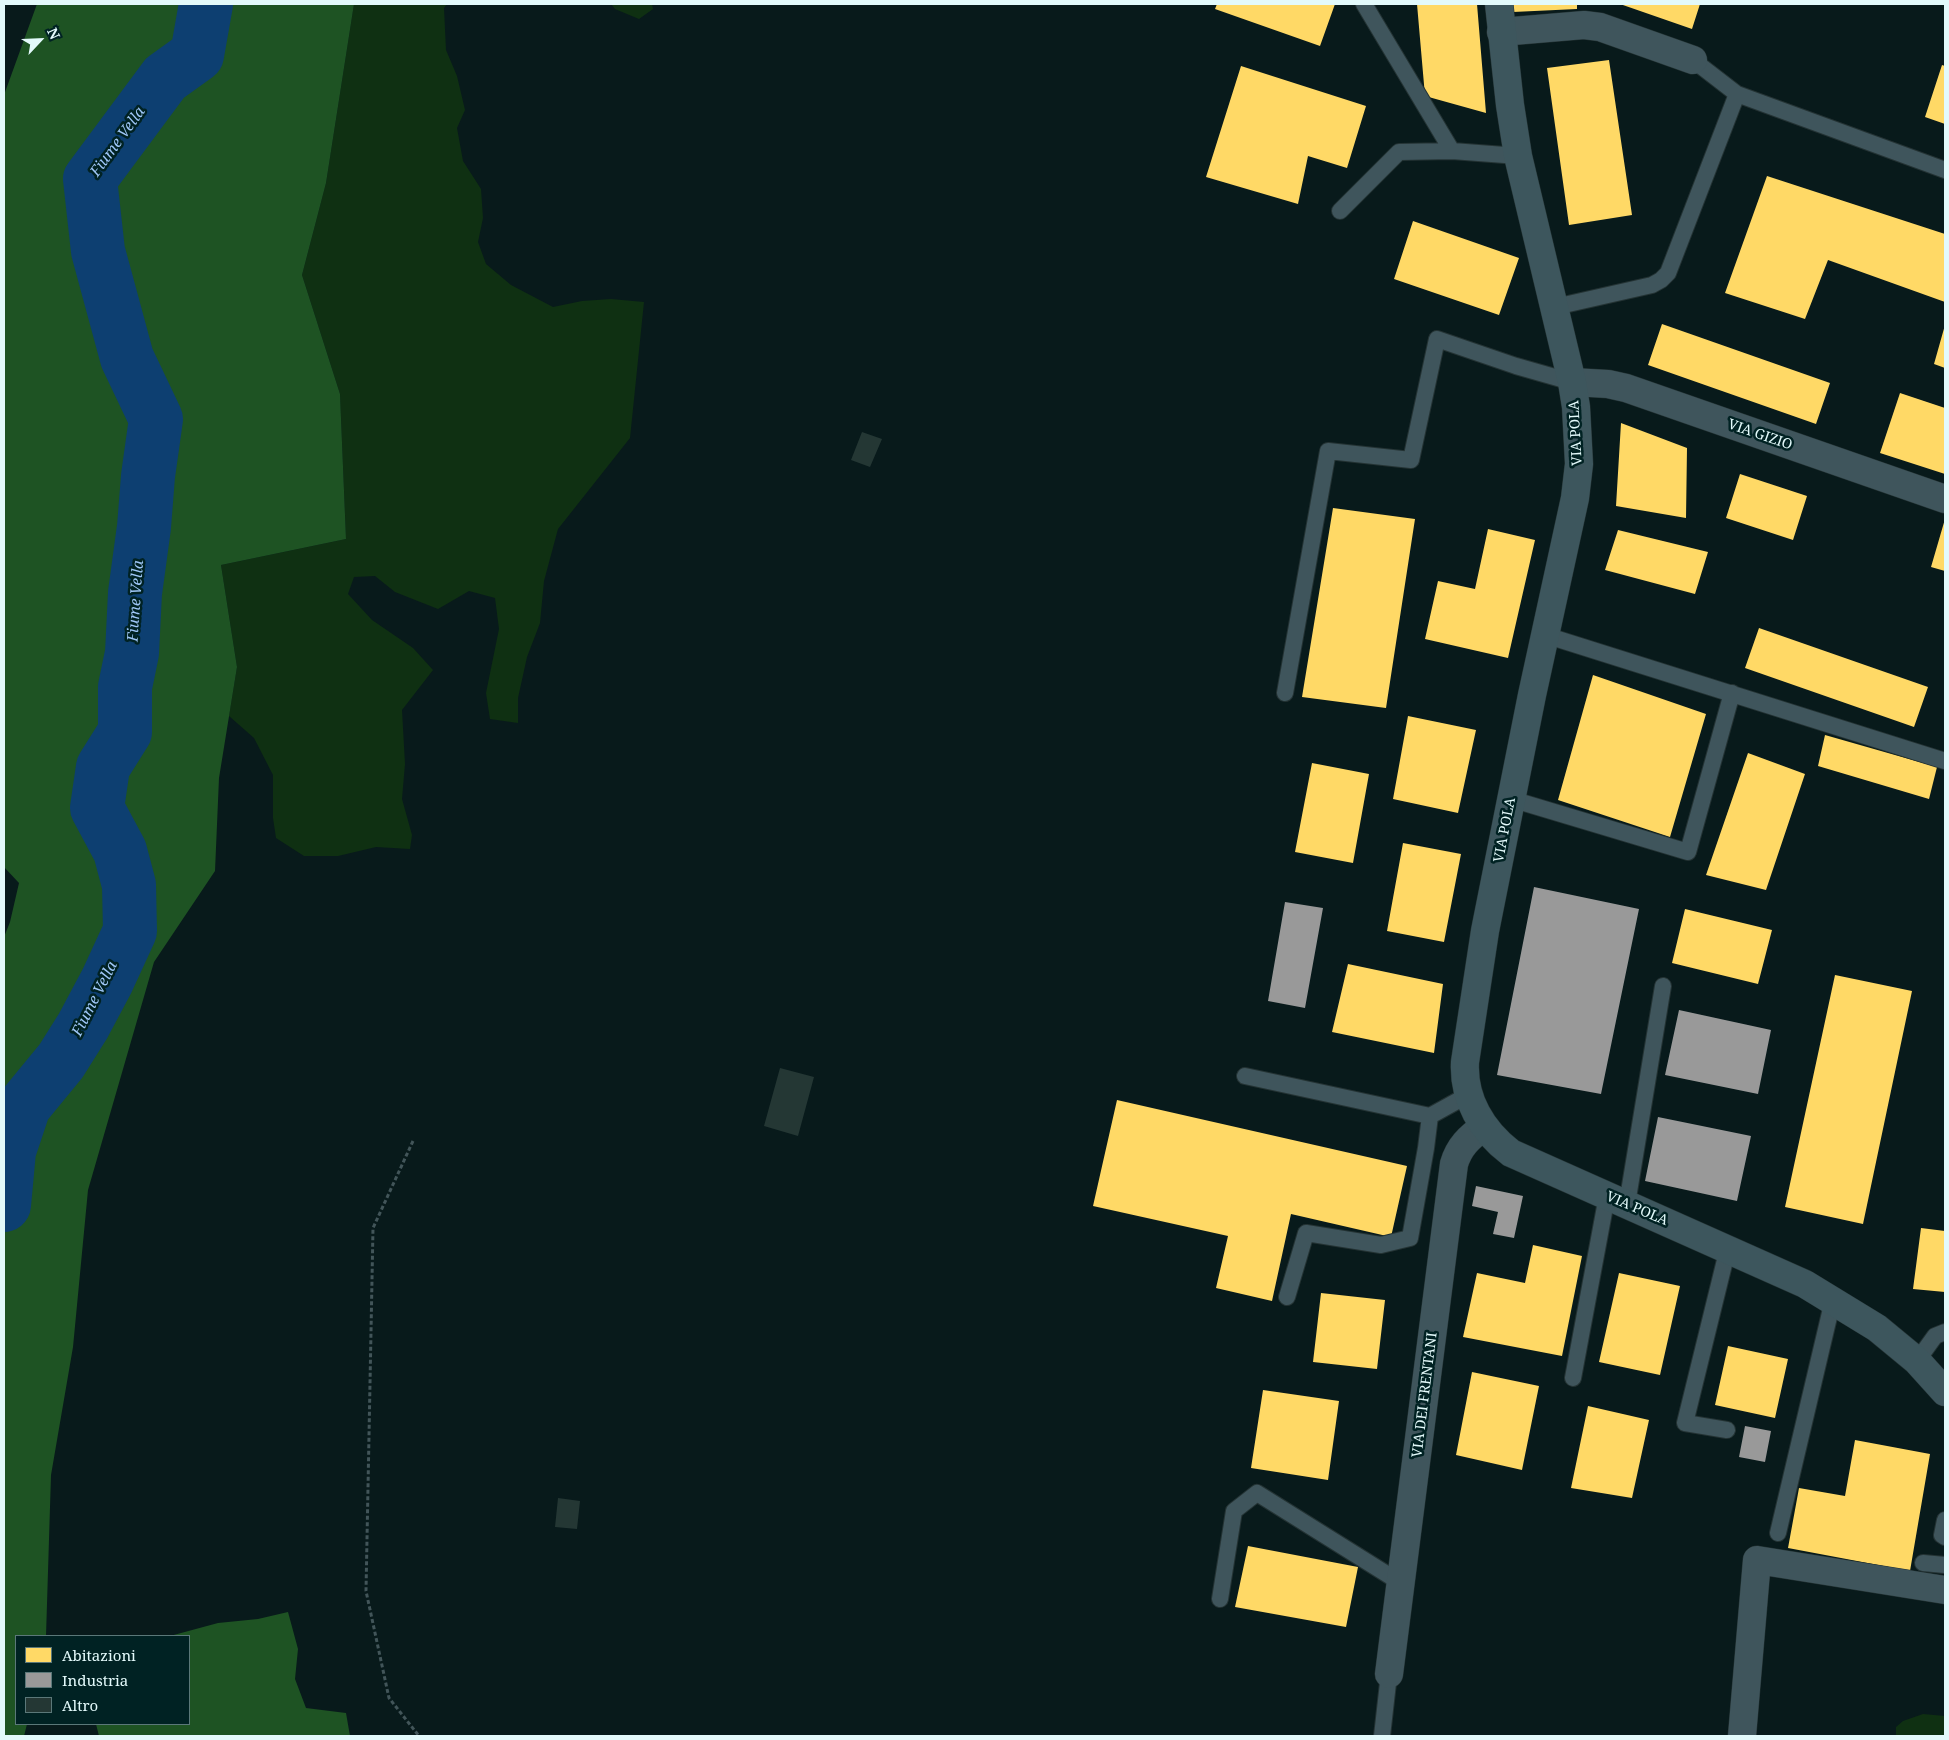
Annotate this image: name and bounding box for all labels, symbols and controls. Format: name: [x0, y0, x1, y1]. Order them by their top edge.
north arrow: [15, 15, 65, 65]
text: N: [43, 24, 65, 42]
water label: Fiume Vella: [87, 104, 149, 180]
street label: VIA POLA: [1566, 400, 1586, 466]
street label: VIA GIZIO: [1726, 416, 1794, 454]
water label: Fiume Vella: [124, 560, 148, 642]
street label: VIA POLA: [1491, 796, 1519, 864]
water label: Fiume Vella: [68, 959, 122, 1039]
street label: VIA POLA: [1604, 1188, 1670, 1230]
street label: VIA DEI FRENTANI: [1409, 1331, 1441, 1459]
legend: [15, 1635, 190, 1725]
text: Abitazioni: [62, 1645, 136, 1665]
text: Industria: [62, 1670, 128, 1690]
text: Altro: [62, 1695, 98, 1715]

